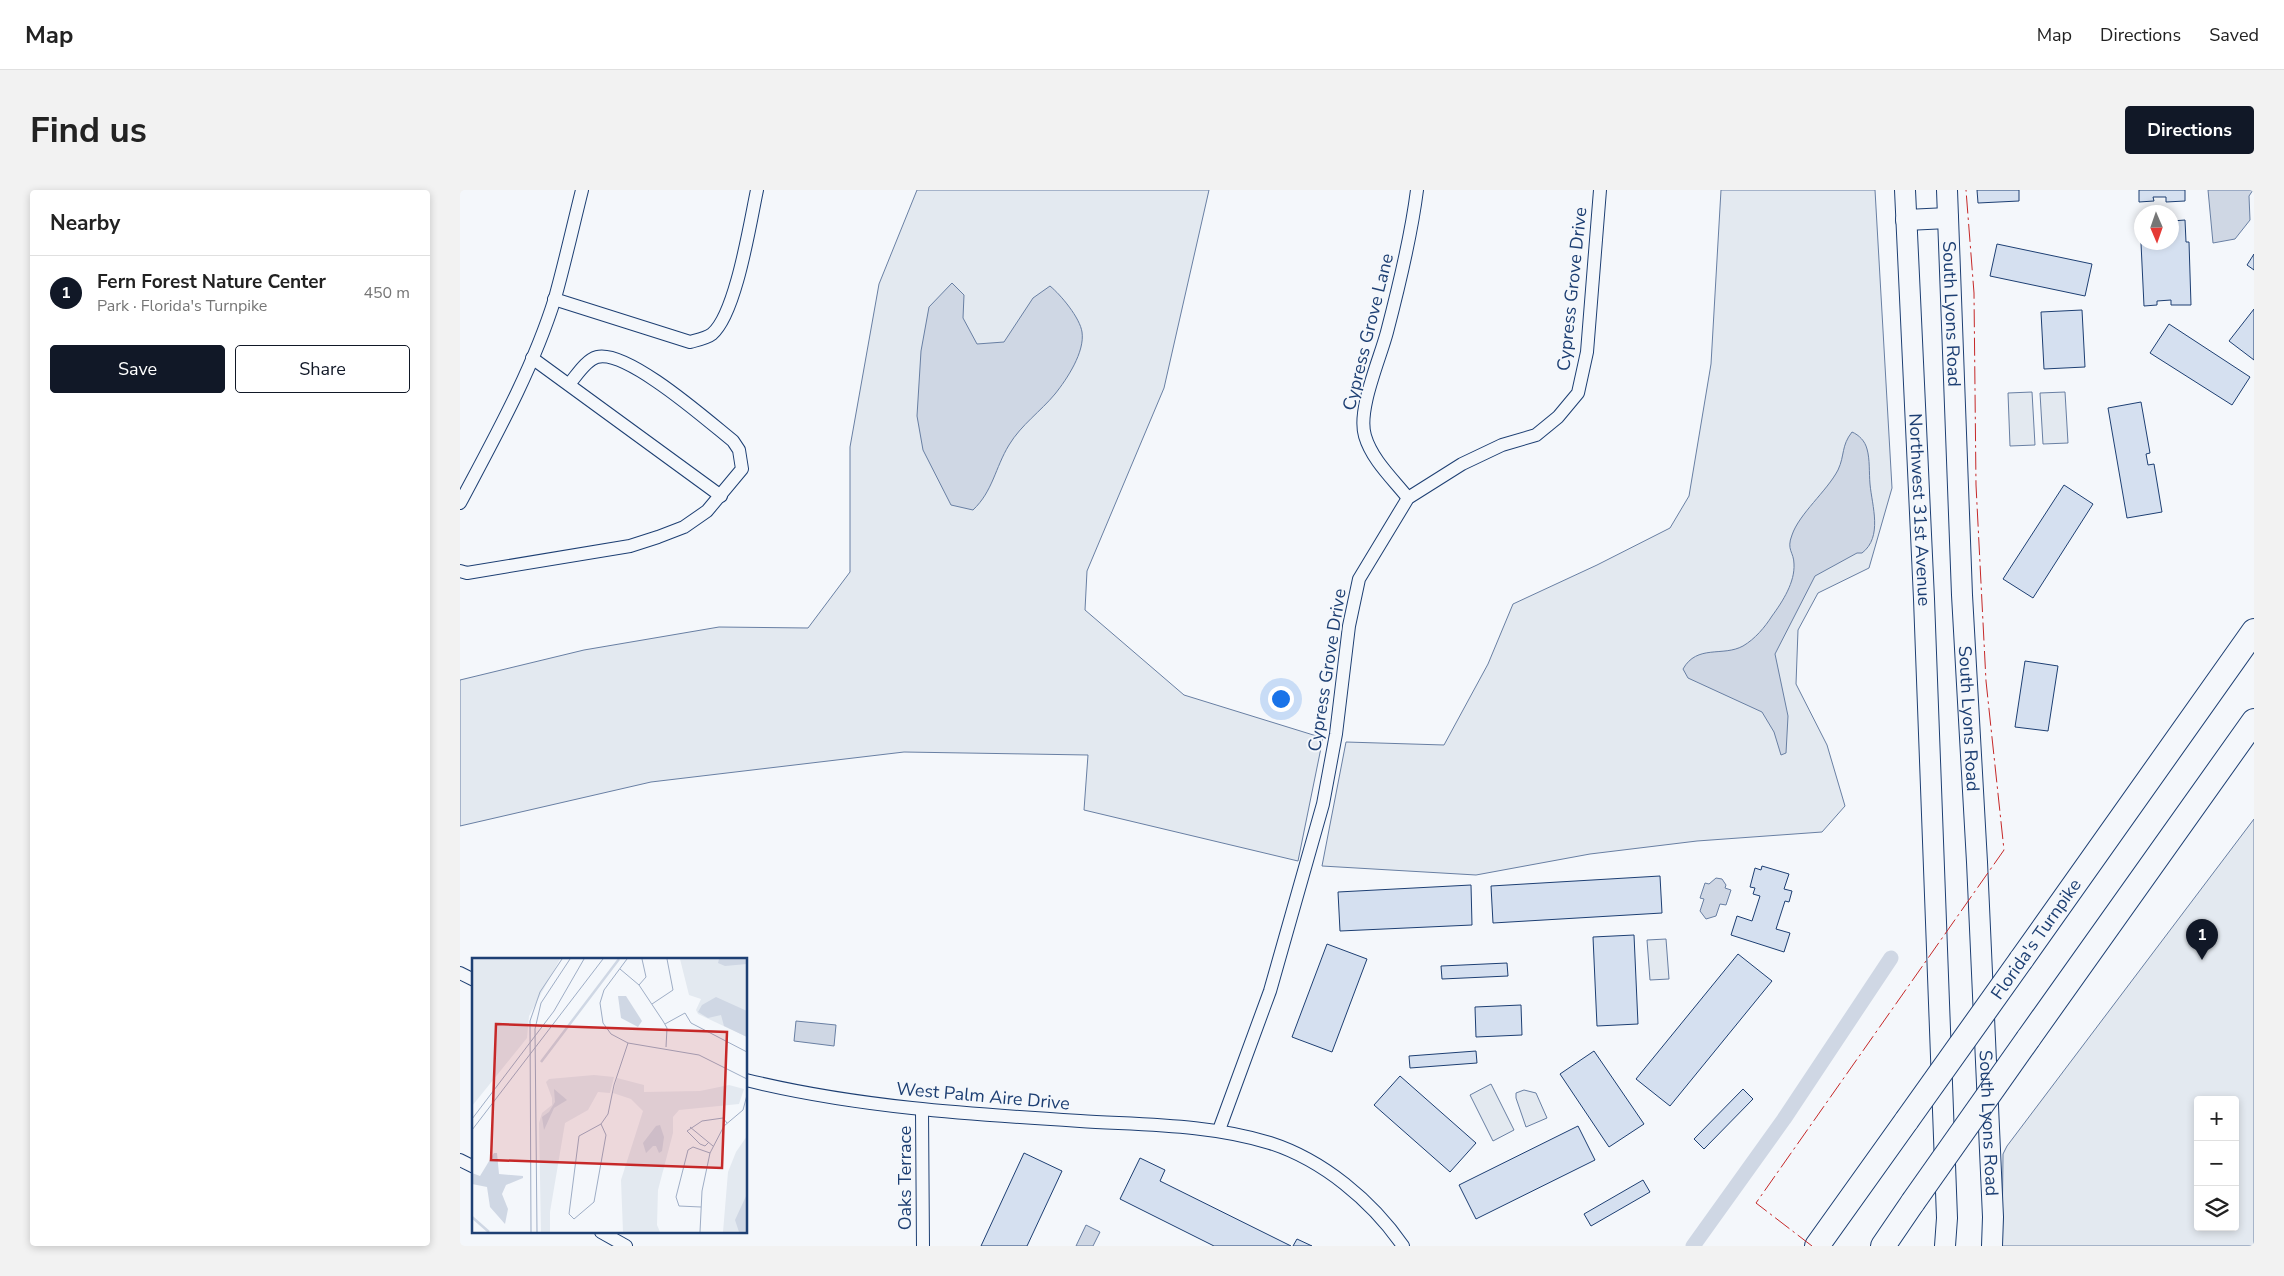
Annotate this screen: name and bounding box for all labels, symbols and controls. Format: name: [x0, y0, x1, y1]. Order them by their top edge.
text: Map: [25, 19, 73, 51]
text: Map: [2037, 23, 2072, 47]
text: Directions: [2100, 23, 2181, 47]
text: Saved: [2209, 23, 2259, 47]
button: Directions: [2125, 106, 2254, 154]
text: Find us: [30, 107, 147, 154]
north arrow: [2134, 205, 2179, 250]
street label: Cypress Grove Drive: [1551, 206, 1593, 372]
text: Nearby: [50, 209, 120, 237]
street label: South Lyons Road: [1937, 241, 1966, 387]
street label: Cypress Grove Lane: [1337, 251, 1399, 413]
text: Fern Forest Nature Center: [97, 269, 326, 295]
text: 1: [61, 282, 71, 304]
text: 450 m: [363, 282, 410, 304]
text: Park · Florida's Turnpike: [97, 295, 267, 317]
button: Save: [50, 345, 225, 393]
button: Share: [235, 345, 410, 393]
street label: Northwest 31st Avenue: [1903, 413, 1936, 607]
street label: Cypress Grove Drive: [1302, 587, 1352, 753]
street label: South Lyons Road: [1953, 645, 1985, 792]
your location: [1268, 686, 1294, 712]
street label: Florida's Turnpike: [1985, 874, 2087, 1004]
pin: 1: [2186, 919, 2218, 960]
inset map: [472, 958, 748, 1234]
street label: South Lyons Road: [1973, 1050, 2004, 1197]
street label: West Palm Aire Drive: [895, 1076, 1071, 1116]
map controls: [2194, 1096, 2239, 1231]
button: +: [2194, 1096, 2239, 1141]
street label: Oaks Terrace: [893, 1126, 917, 1230]
button: −: [2194, 1141, 2239, 1186]
button: layers: [2194, 1186, 2239, 1231]

